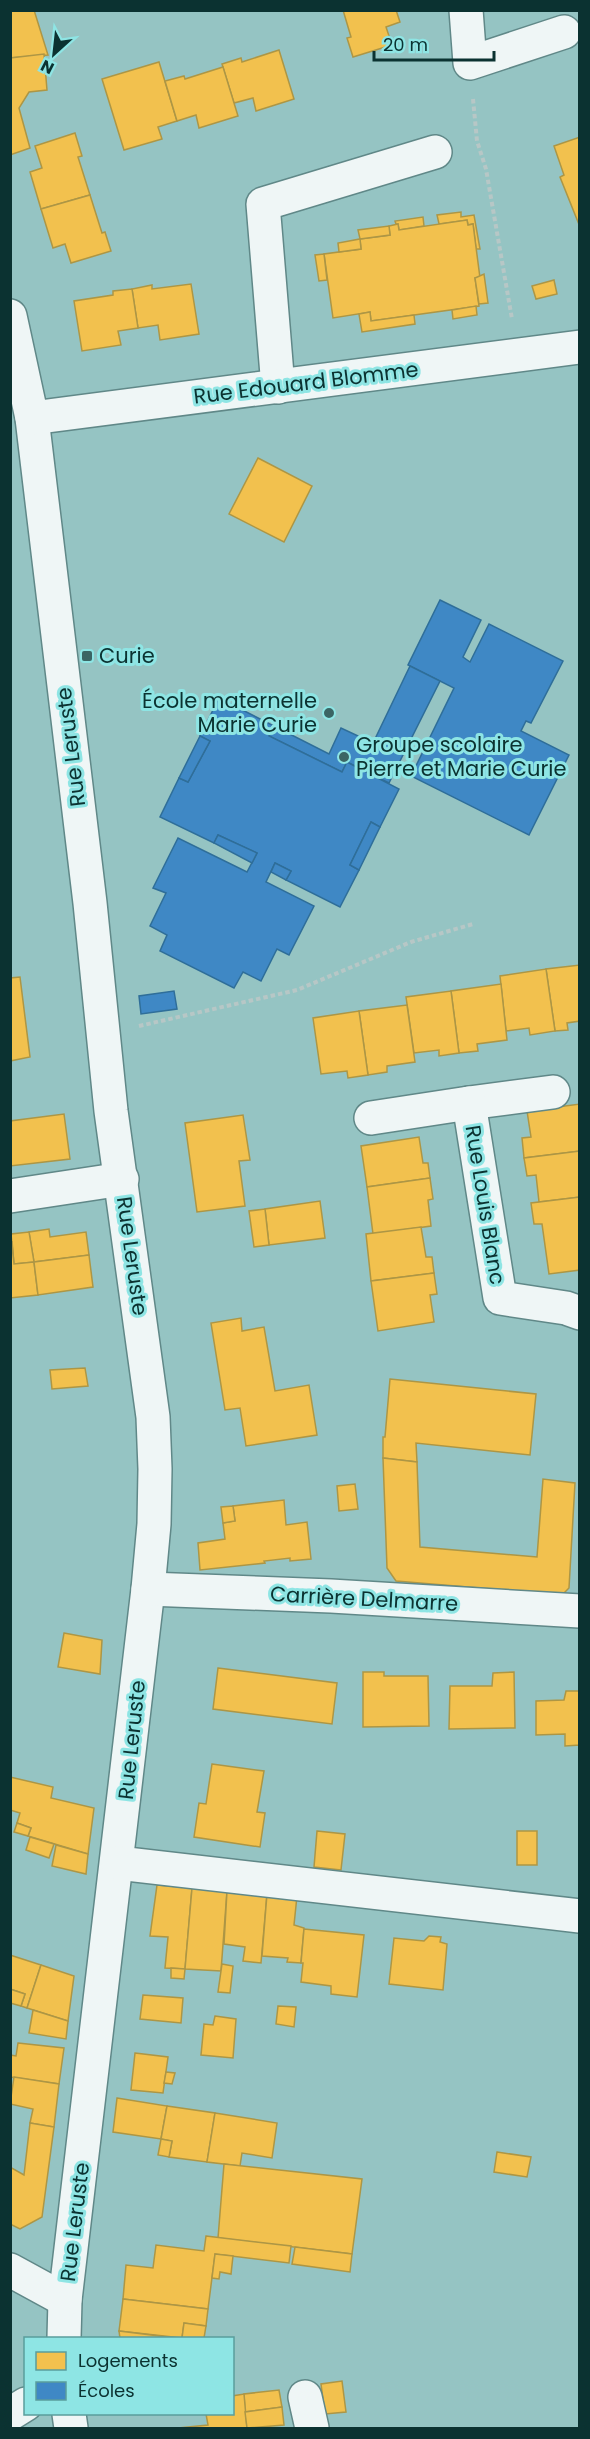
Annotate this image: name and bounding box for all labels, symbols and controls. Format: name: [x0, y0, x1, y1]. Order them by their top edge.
north arrow: [24, 24, 84, 84]
scale bar: [374, 24, 494, 62]
text: 20 m: [383, 32, 428, 57]
text: N: [37, 54, 58, 80]
street label: Rue Edouard Blomme: [192, 354, 420, 411]
place label: Curie: [99, 641, 155, 670]
marker: Curie: [80, 649, 94, 663]
street label: Rue Leruste: [49, 686, 92, 808]
place label: École maternelle Marie Curie: [142, 686, 317, 739]
marker: École maternelle Marie Curie: [322, 706, 336, 720]
place label: Groupe scolaire Pierre et Marie Curie: [356, 730, 566, 783]
marker: Groupe scolaire Pierre et Marie Curie: [337, 750, 351, 764]
street label: Rue Louis Blanc: [459, 1123, 512, 1287]
street label: Rue Leruste: [110, 1195, 155, 1317]
street label: Carrière Delmarre: [269, 1579, 459, 1618]
street label: Rue Leruste: [111, 1679, 152, 1801]
street label: Rue Leruste: [53, 2161, 96, 2283]
legend: [24, 2337, 234, 2415]
text: Logements: [78, 2348, 178, 2373]
text: Écoles: [78, 2378, 135, 2403]

